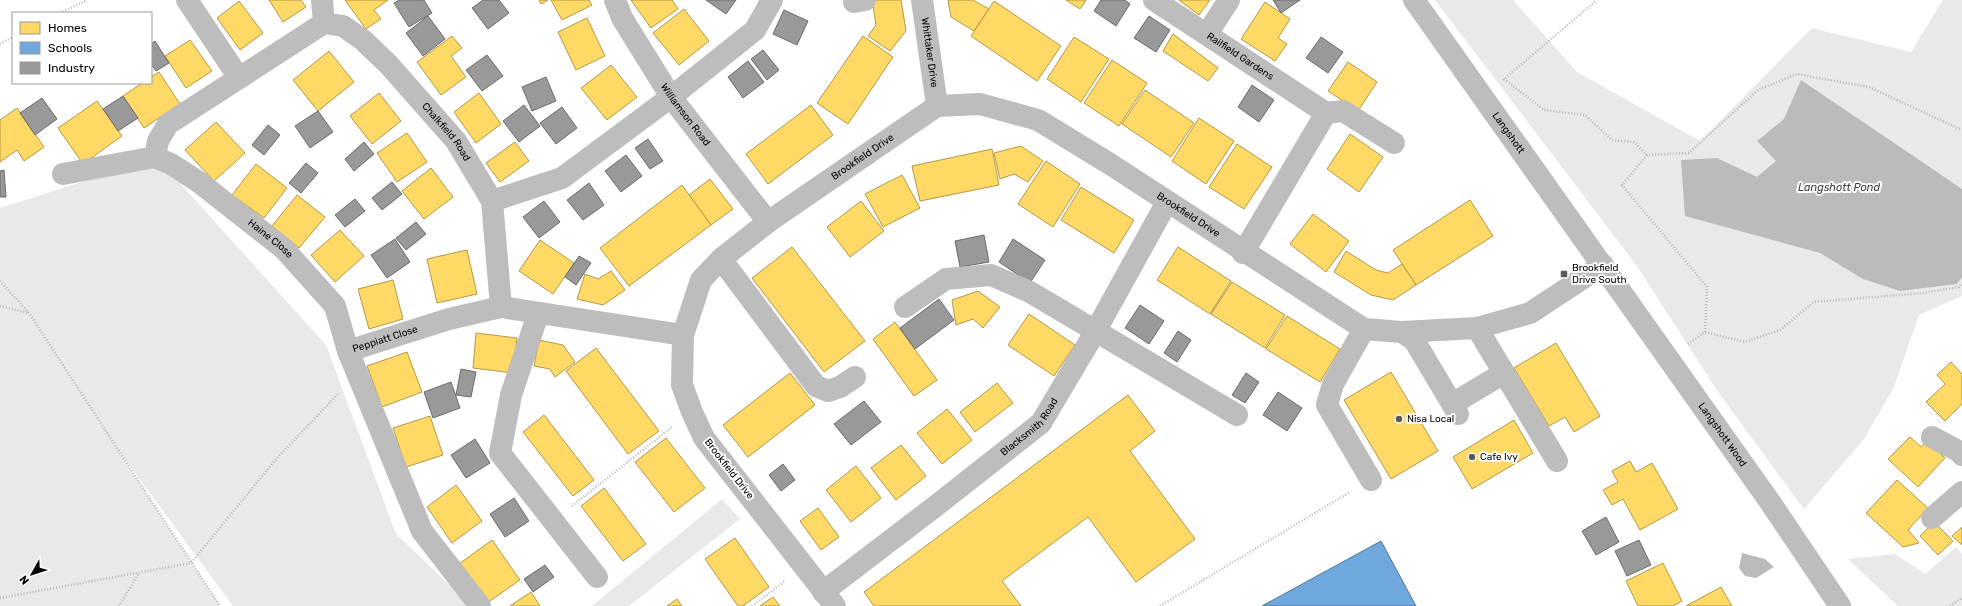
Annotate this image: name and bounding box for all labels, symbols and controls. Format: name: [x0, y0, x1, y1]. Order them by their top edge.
legend: [12, 12, 152, 84]
street label: Whittaker Drive: [919, 17, 940, 89]
text: Homes: [48, 21, 87, 35]
street label: Railfield Gardens: [1204, 30, 1276, 83]
text: Schools: [48, 41, 92, 55]
text: Industry: [48, 61, 95, 75]
street label: Williamson Road: [658, 81, 713, 148]
street label: Chalkfield Road: [419, 100, 473, 164]
street label: Langshott: [1490, 110, 1527, 156]
street label: Brookfield Drive: [829, 131, 897, 183]
water label: Langshott Pond: [1798, 181, 1880, 194]
street label: Brookfield Drive: [1154, 190, 1222, 240]
street label: Haine Close: [245, 217, 296, 261]
place label: Brookfield Drive South: [1572, 262, 1627, 286]
marker: Brookfield Drive South: [1559, 269, 1569, 279]
street label: Peppiatt Close: [351, 323, 420, 355]
street label: Blacksmith Road: [998, 396, 1061, 459]
street label: Langshott Wood: [1696, 400, 1749, 469]
place label: Nisa Local: [1407, 413, 1454, 425]
marker: Nisa Local: [1394, 414, 1404, 424]
street label: Brookfield Drive: [702, 437, 756, 502]
place label: Cafe Ivy: [1480, 451, 1518, 463]
marker: Cafe Ivy: [1467, 452, 1477, 462]
north arrow: [12, 554, 52, 594]
text: N: [17, 573, 32, 587]

